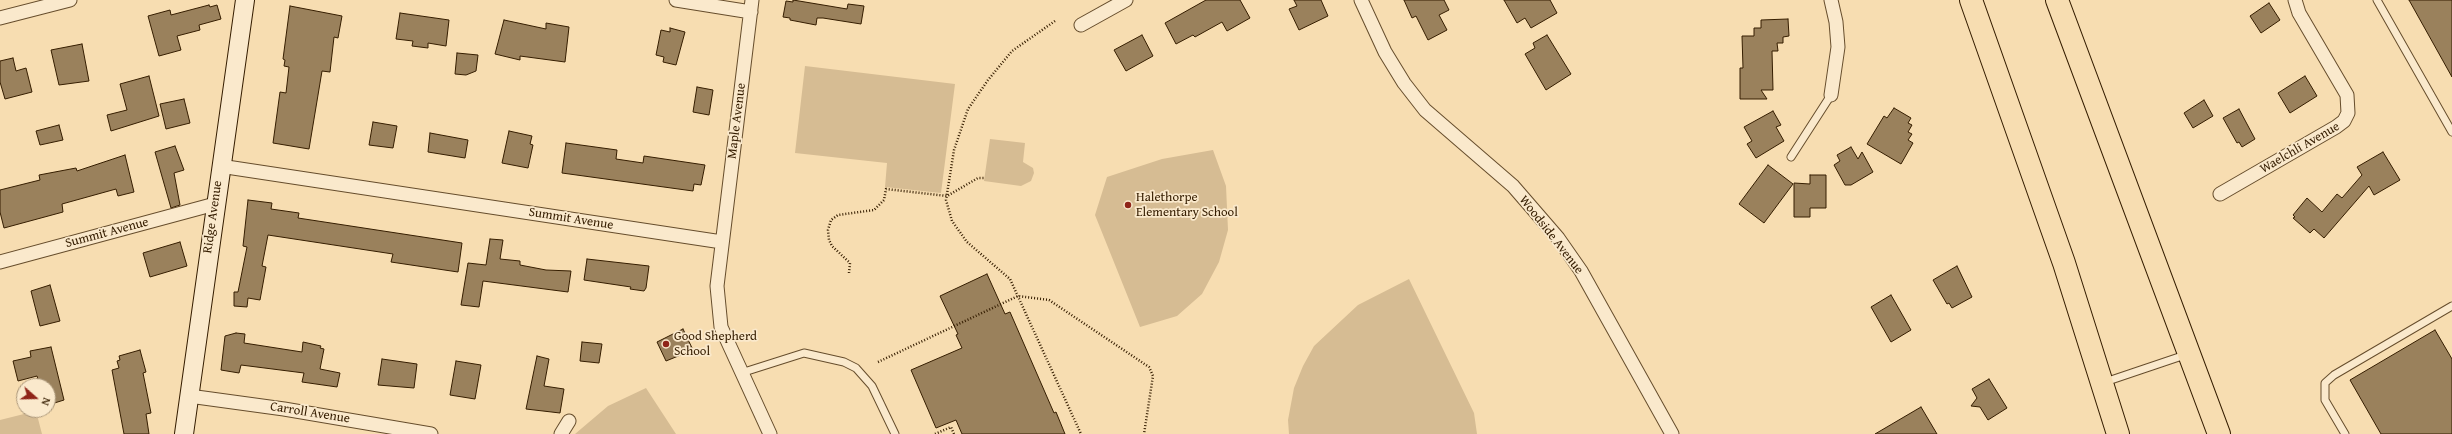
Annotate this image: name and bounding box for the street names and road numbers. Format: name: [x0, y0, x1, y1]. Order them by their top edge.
street label: Maple Avenue: [725, 82, 749, 160]
street label: Waelchli Avenue: [2257, 119, 2343, 177]
street label: Ridge Avenue: [200, 180, 226, 254]
street label: Woodside Avenue: [1515, 193, 1587, 277]
street label: Summit Avenue: [527, 205, 615, 233]
street label: Summit Avenue: [64, 214, 150, 252]
street label: Carroll Avenue: [269, 399, 351, 427]

